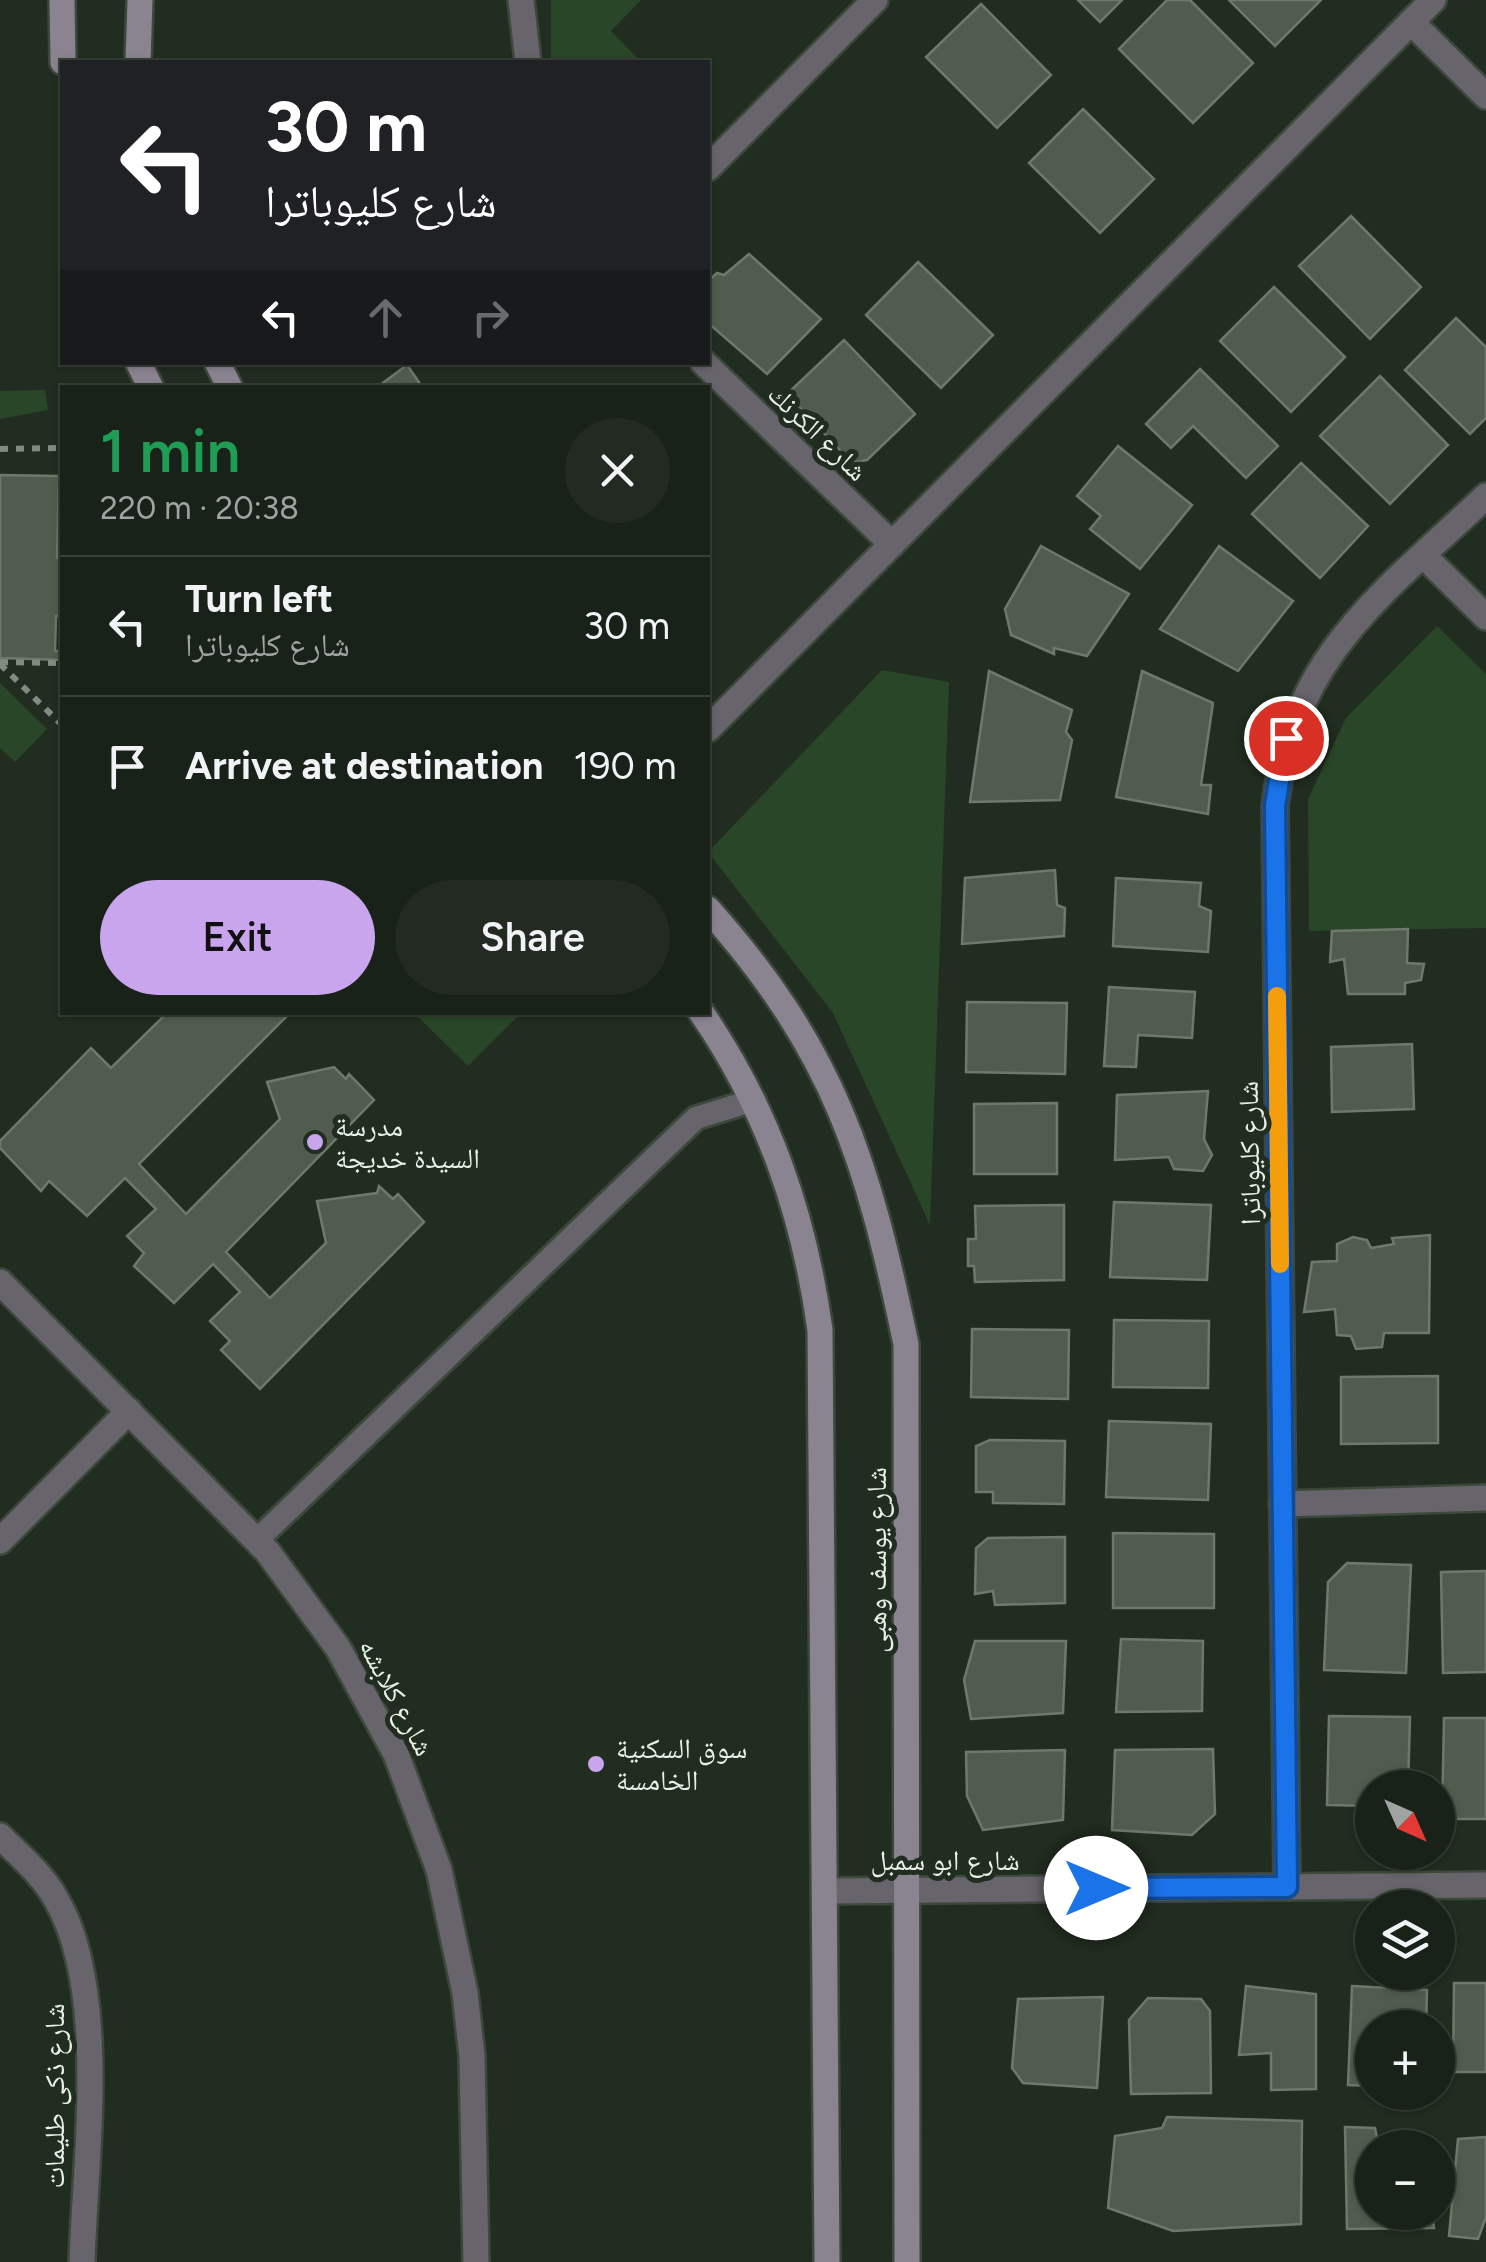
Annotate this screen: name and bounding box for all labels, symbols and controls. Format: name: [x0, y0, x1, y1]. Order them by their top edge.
text: 30 m: [265, 84, 427, 169]
icon: left: [100, 100, 230, 230]
text: شارع كليوباترا: [265, 174, 497, 228]
icon: left: [253, 290, 308, 345]
icon: ahead: [358, 290, 413, 345]
icon: right: [463, 290, 518, 345]
street label: شارع الكرنك: [760, 376, 875, 488]
text: 1 min: [100, 415, 240, 487]
button: close: [565, 418, 670, 523]
text: 220 m · 20:38: [100, 489, 299, 527]
text: Turn left: [185, 576, 333, 622]
icon: left: [100, 599, 155, 654]
text: 30 m: [583, 603, 670, 649]
text: شارع كليوباترا: [185, 626, 350, 664]
pin: [1244, 696, 1329, 781]
icon: arrive: [1259, 711, 1314, 766]
icon: arrive: [100, 739, 155, 794]
text: Arrive at destination: [185, 743, 543, 789]
text: 190 m: [573, 743, 677, 789]
button: Exit: [100, 880, 375, 995]
button: Share: [395, 880, 670, 995]
street label: شارع كليوباترا: [1231, 1081, 1268, 1225]
place label: مدرسة السيدة خديجة: [335, 1109, 480, 1175]
marker: مدرسة السيدة خديجة: [304, 1131, 326, 1153]
street label: شارع يوسف وهبى: [859, 1467, 894, 1653]
street label: شارع كلابشه: [351, 1633, 442, 1762]
place label: سوق السكنية الخامسة: [616, 1731, 748, 1797]
marker: سوق السكنية الخامسة: [585, 1753, 607, 1775]
north arrow: [1355, 1770, 1455, 1870]
map controls: [1355, 1770, 1455, 2230]
position arrow: [1044, 1836, 1148, 1940]
street label: شارع ابو سمبل: [870, 1843, 1020, 1878]
button: layers: [1355, 1890, 1455, 1990]
street label: شارع ذكى طليمات: [37, 2003, 72, 2189]
button: +: [1355, 2010, 1455, 2110]
button: −: [1355, 2130, 1455, 2230]

